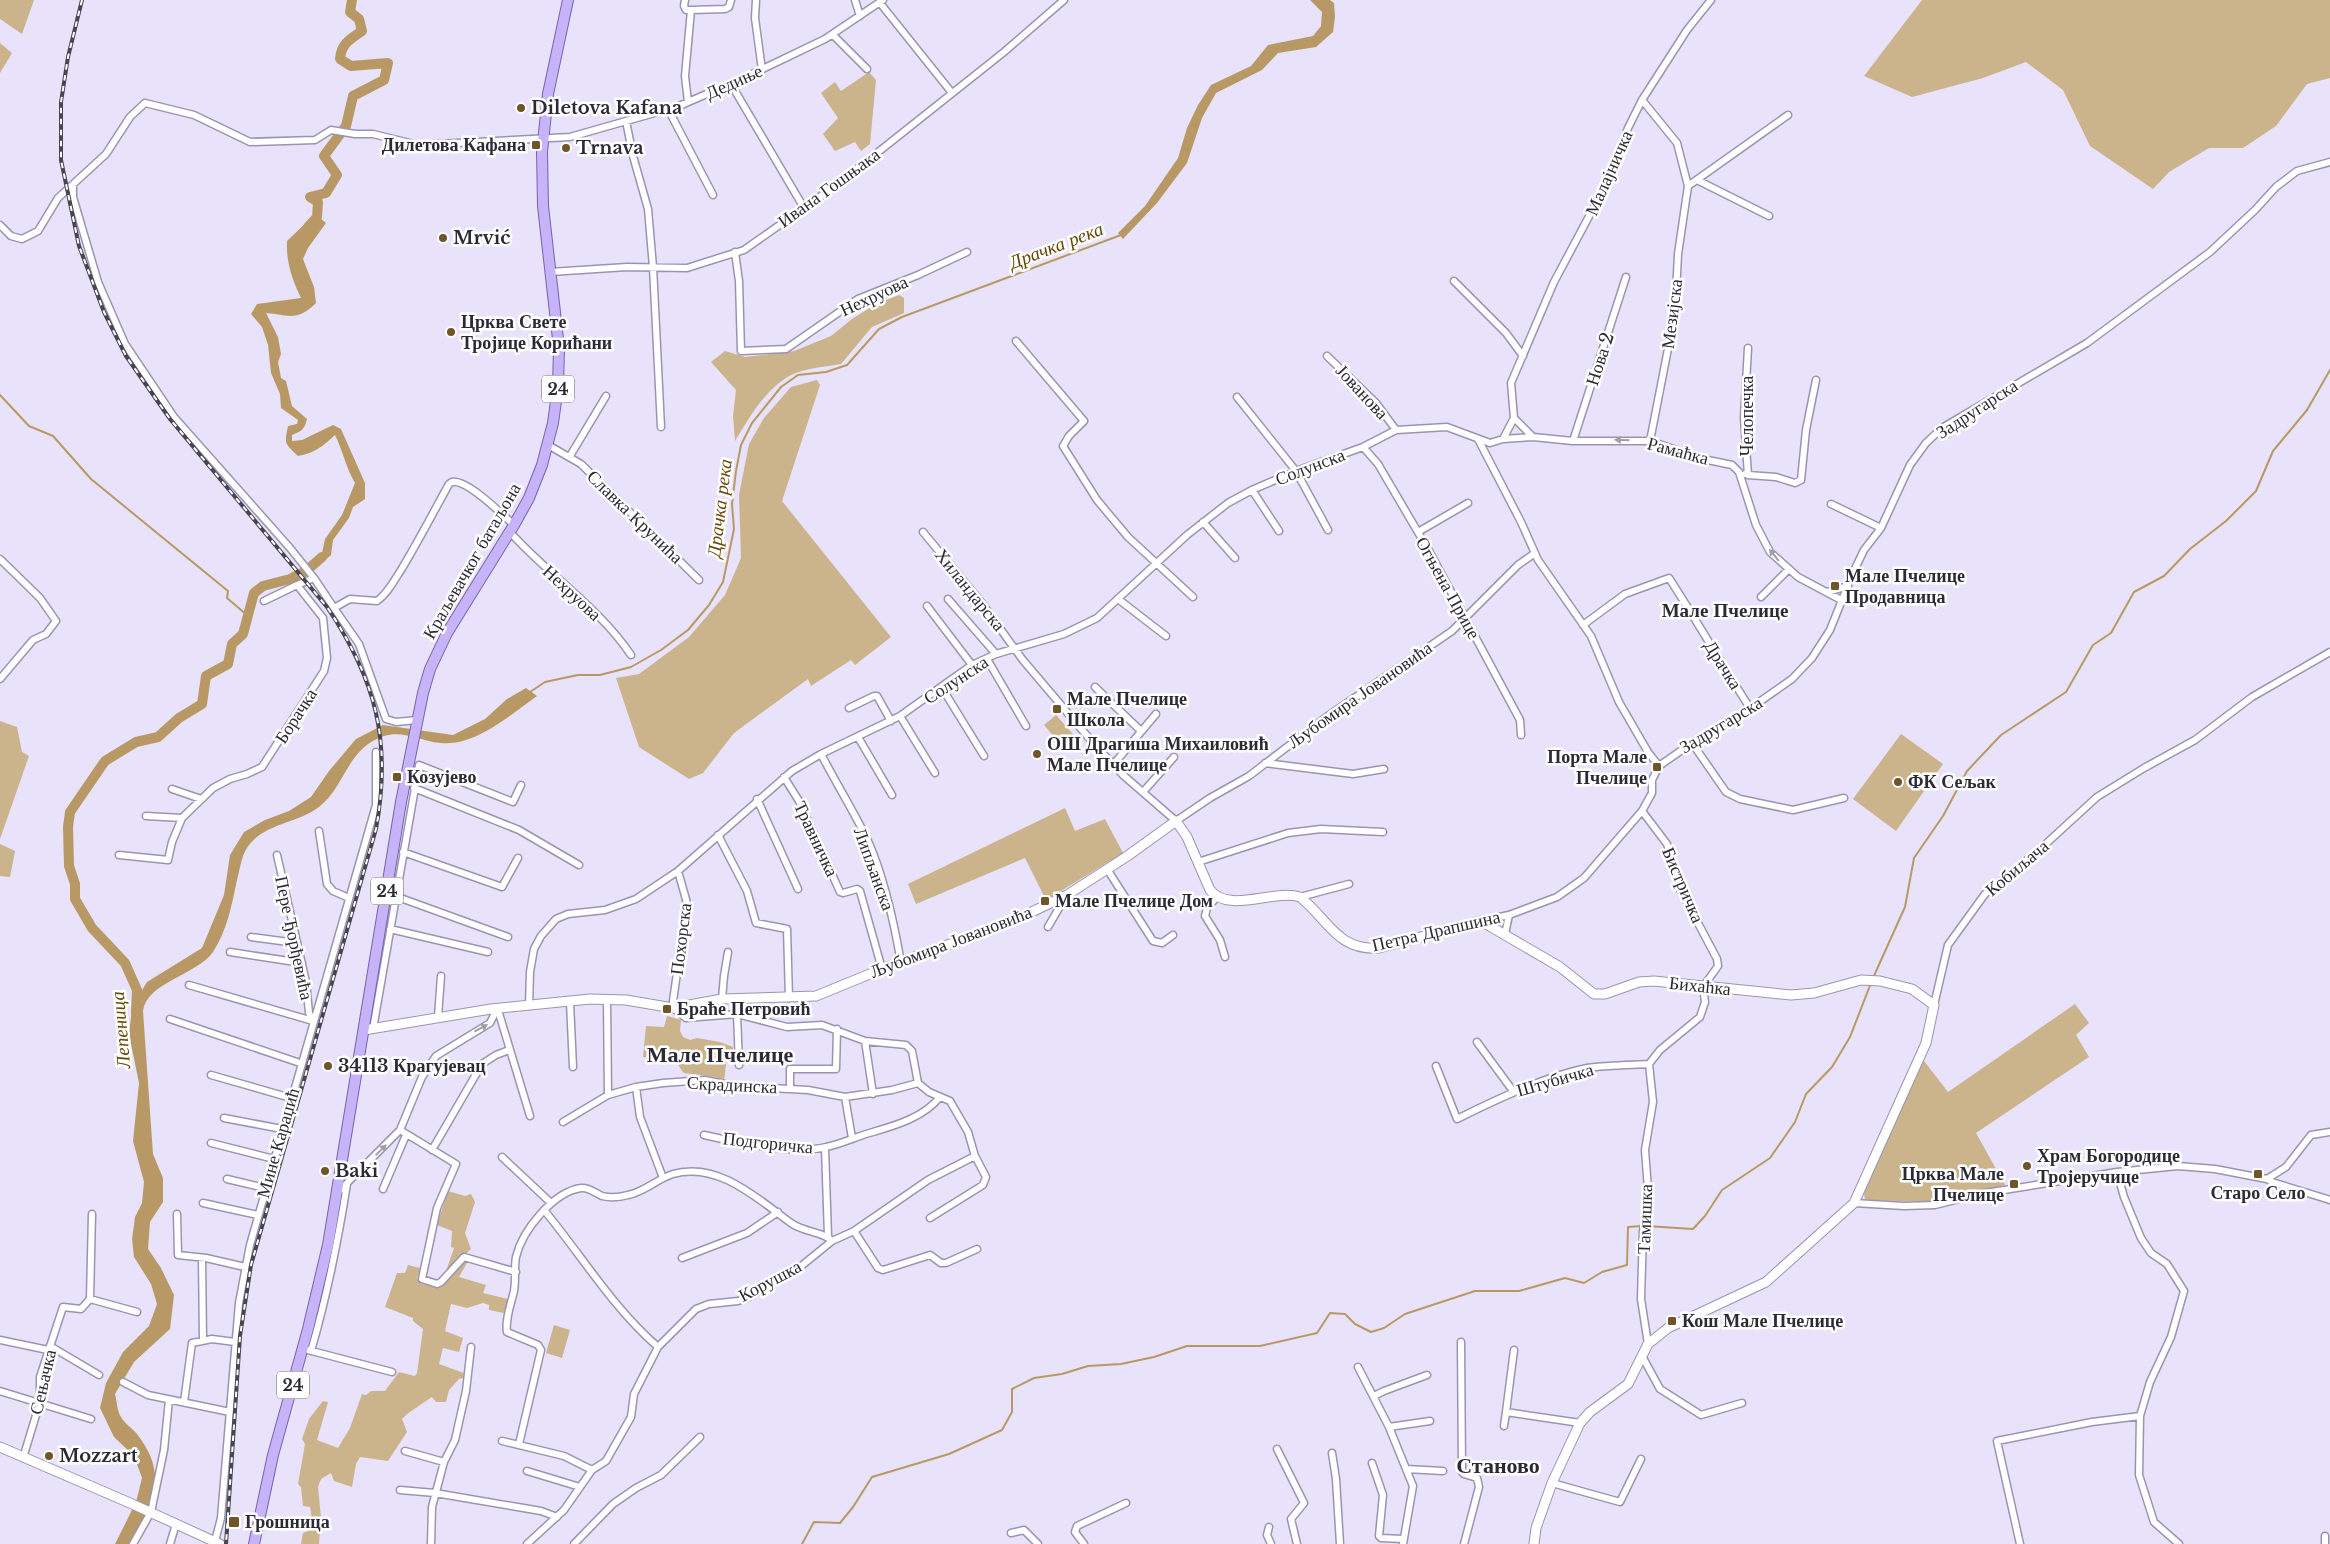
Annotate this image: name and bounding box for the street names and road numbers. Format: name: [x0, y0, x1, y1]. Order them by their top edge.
street label: Дедиње: [702, 60, 766, 104]
street label: Малајничка: [1580, 127, 1638, 219]
street label: Ивана Гошњака: [774, 143, 884, 233]
street label: Нехруова: [837, 271, 911, 321]
street label: Мезијска: [1657, 278, 1687, 350]
street label: Нова 2: [1581, 330, 1619, 388]
street label: Јованова: [1331, 360, 1393, 424]
street label: Задругарска: [1932, 375, 2022, 443]
road number: 24: [542, 376, 574, 402]
street label: Челопечка: [1736, 376, 1758, 456]
street label: Рамаћка: [1645, 432, 1711, 470]
street label: Солунска: [1272, 444, 1348, 490]
street label: Славка Крунића: [582, 466, 688, 568]
street label: Краљевачког батаљона: [418, 479, 526, 643]
street label: Огњена Прице: [1411, 533, 1485, 643]
street label: Хиландарска: [930, 544, 1010, 636]
street label: Нехруова: [538, 560, 606, 626]
street label: Драчка: [1699, 636, 1747, 694]
street label: Љубомира Јовановића: [1283, 637, 1437, 753]
street label: Солунска: [919, 651, 993, 709]
street label: Борачка: [270, 684, 322, 748]
street label: Задругарска: [1676, 692, 1766, 758]
street label: Травничка: [789, 798, 843, 880]
street label: Липљанска: [849, 825, 899, 913]
street label: Кобиљача: [1981, 835, 2053, 901]
street label: Бистричка: [1657, 844, 1709, 926]
street label: Пере Ђорђевића: [270, 874, 318, 1002]
road number: 24: [371, 878, 403, 904]
street label: Љубомира Јовановића: [867, 901, 1035, 983]
street label: Похорска: [666, 902, 696, 976]
street label: Петра Драпшина: [1370, 906, 1502, 956]
street label: Бихаћка: [1668, 972, 1732, 1000]
street label: Штубичка: [1514, 1059, 1596, 1101]
street label: Скрадинска: [686, 1072, 778, 1098]
street label: Мине Караџић: [252, 1085, 304, 1201]
street label: Подгоричка: [722, 1127, 814, 1159]
street label: Тамишка: [1633, 1184, 1657, 1254]
street label: Корушка: [735, 1255, 805, 1307]
street label: Сењачка: [25, 1347, 61, 1417]
road number: 24: [277, 1372, 309, 1398]

